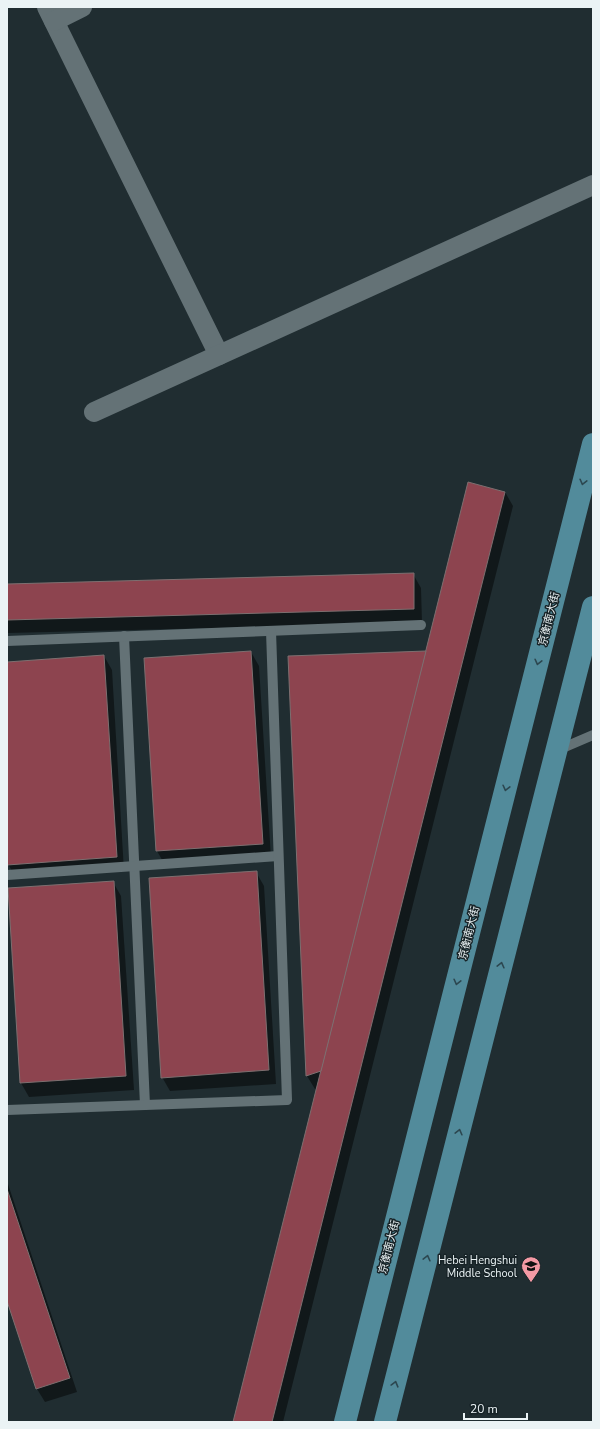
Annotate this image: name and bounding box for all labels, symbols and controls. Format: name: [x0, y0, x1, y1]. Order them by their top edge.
one-way arrow: [580, 478, 588, 485]
street label: 京衡南大街: [535, 591, 563, 647]
one-way arrow: [534, 659, 542, 665]
one-way arrow: [502, 785, 510, 791]
street label: 京衡南大街: [455, 905, 483, 961]
one-way arrow: [497, 962, 505, 969]
one-way arrow: [453, 979, 461, 985]
one-way arrow: [454, 1129, 463, 1136]
street label: 京衡南大街: [375, 1219, 403, 1275]
place label: Hebei Hengshui Middle School: [438, 1253, 518, 1281]
one-way arrow: [423, 1255, 431, 1262]
school or university icon: Hebei Hengshui Middle School: [520, 1255, 542, 1283]
one-way arrow: [390, 1381, 399, 1388]
scale bar: [464, 1395, 527, 1421]
text: 20 m: [470, 1401, 498, 1417]

